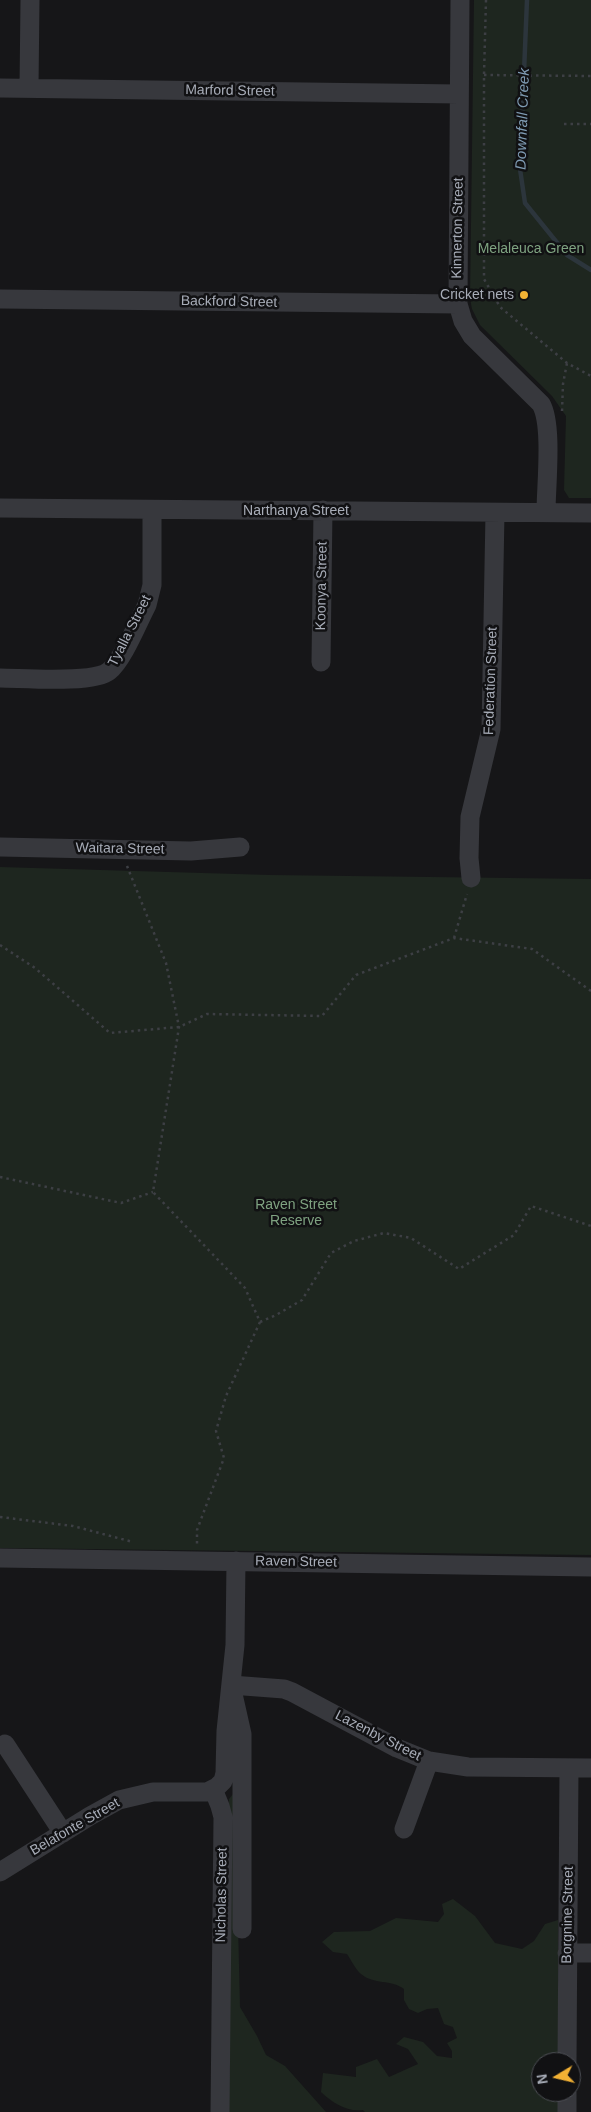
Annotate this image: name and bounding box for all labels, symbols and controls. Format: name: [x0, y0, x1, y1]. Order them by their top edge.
water label: Downfall Creek: [512, 68, 534, 170]
street label: Marford Street: [185, 82, 275, 100]
street label: Kinnerton Street: [449, 177, 467, 279]
park label: Melaleuca Green: [478, 241, 584, 257]
place label: Cricket nets: [440, 287, 514, 303]
marker: Cricket nets: [518, 289, 530, 301]
street label: Backford Street: [181, 293, 277, 311]
street label: Narthanya Street: [243, 503, 349, 519]
street label: Koonya Street: [313, 541, 331, 631]
street label: Tyalla Street: [105, 593, 155, 669]
street label: Federation Street: [481, 627, 501, 735]
street label: Waitara Street: [75, 840, 165, 858]
park label: Raven Street Reserve: [255, 1197, 337, 1230]
street label: Raven Street: [255, 1553, 337, 1571]
street label: Lazenby Street: [332, 1707, 424, 1765]
street label: Belafonte Street: [27, 1795, 123, 1859]
street label: Nicholas Street: [213, 1847, 231, 1943]
street label: Borgnine Street: [559, 1866, 577, 1964]
north arrow: [531, 2052, 581, 2102]
text: N: [533, 2073, 551, 2085]

